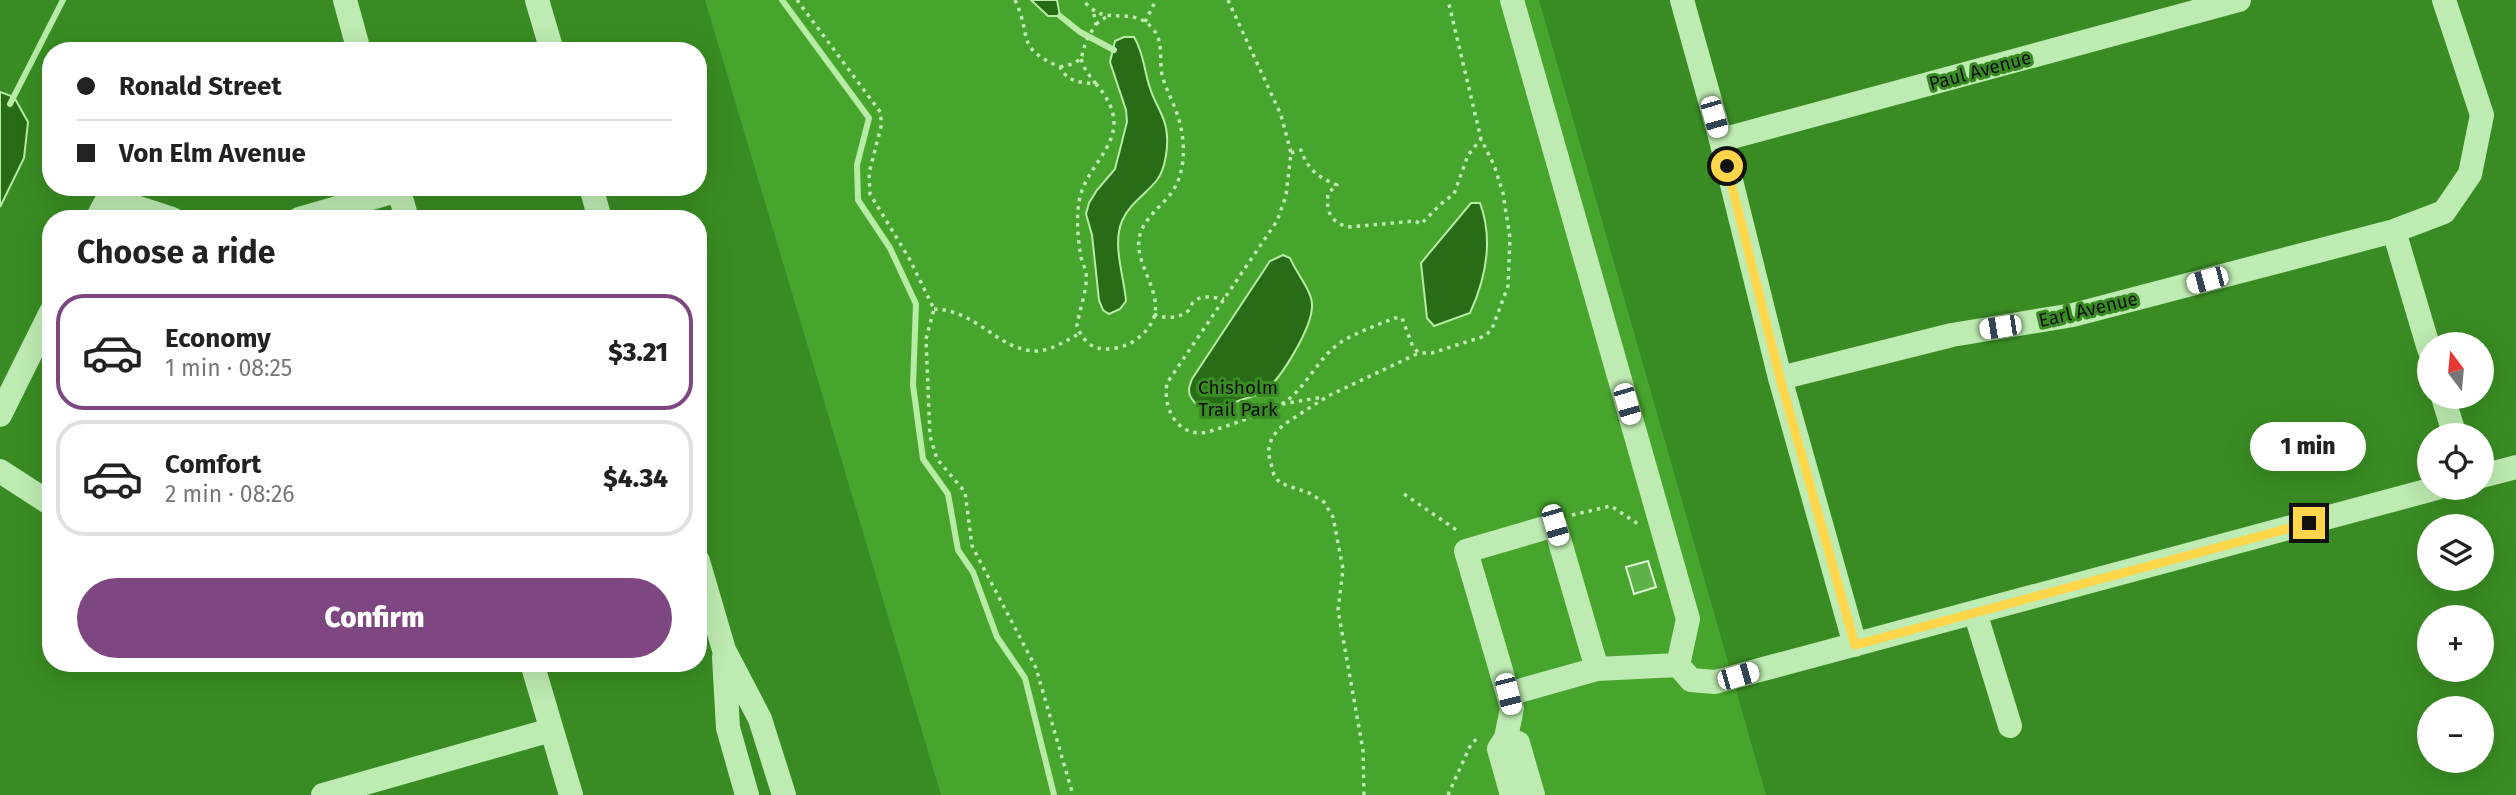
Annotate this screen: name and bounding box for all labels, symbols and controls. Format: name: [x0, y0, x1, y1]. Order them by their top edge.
street label: Paul Avenue: [1926, 46, 2034, 95]
text: Ronald Street: [119, 71, 281, 102]
car: [1699, 94, 1730, 140]
text: Von Elm Avenue: [119, 138, 306, 169]
route start: [1711, 150, 1743, 182]
text: Choose a ride: [77, 233, 275, 271]
car: [2184, 264, 2231, 296]
street label: Earl Avenue: [2036, 287, 2140, 332]
car: [1978, 313, 2023, 341]
icon: car: [81, 321, 144, 384]
text: Economy: [165, 323, 271, 354]
north arrow: [2417, 332, 2494, 410]
map controls: [2417, 332, 2494, 773]
text: $3.21: [608, 337, 668, 368]
text: 1 min · 08:25: [165, 354, 292, 382]
park label: Chisholm Trail Park: [1198, 376, 1278, 421]
car: [1612, 381, 1643, 427]
callout: 1 min: [2251, 421, 2367, 470]
button: locate: [2417, 423, 2494, 500]
text: 1 min: [2280, 432, 2336, 460]
icon: car: [81, 447, 144, 510]
text: Comfort: [165, 449, 261, 480]
text: $4.34: [603, 463, 668, 494]
text: 2 min · 08:26: [165, 480, 295, 508]
car: [1540, 502, 1571, 548]
route end: [2293, 507, 2325, 539]
button: layers: [2417, 514, 2494, 591]
button: Confirm: [77, 578, 672, 658]
button: +: [2417, 605, 2494, 682]
car: [1715, 660, 1762, 692]
car: [1493, 671, 1524, 717]
button: −: [2417, 696, 2494, 773]

